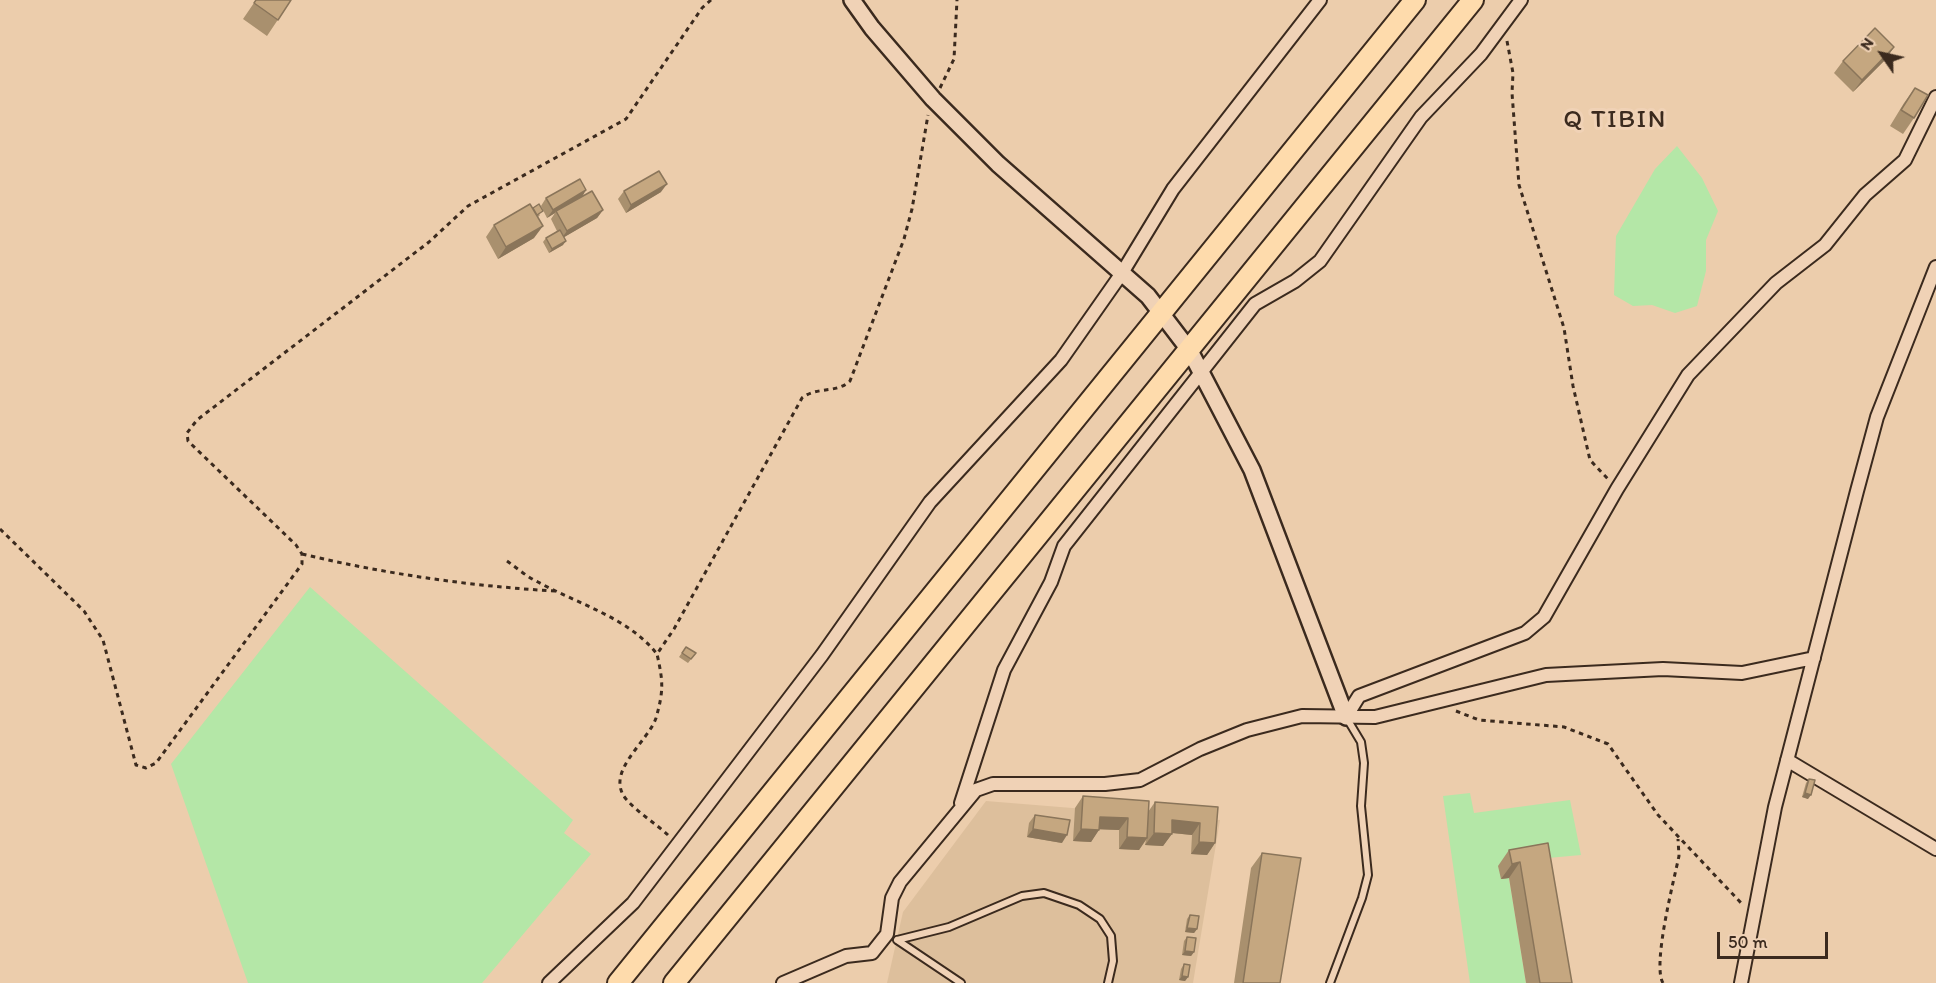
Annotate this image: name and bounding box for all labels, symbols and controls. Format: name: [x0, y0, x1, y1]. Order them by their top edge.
north arrow: [1852, 24, 1912, 84]
text: N: [1856, 34, 1878, 53]
district label: Q TIBIN: [1565, 104, 1665, 136]
scale bar: [1720, 920, 1831, 958]
text: 50 m: [1728, 931, 1768, 953]

